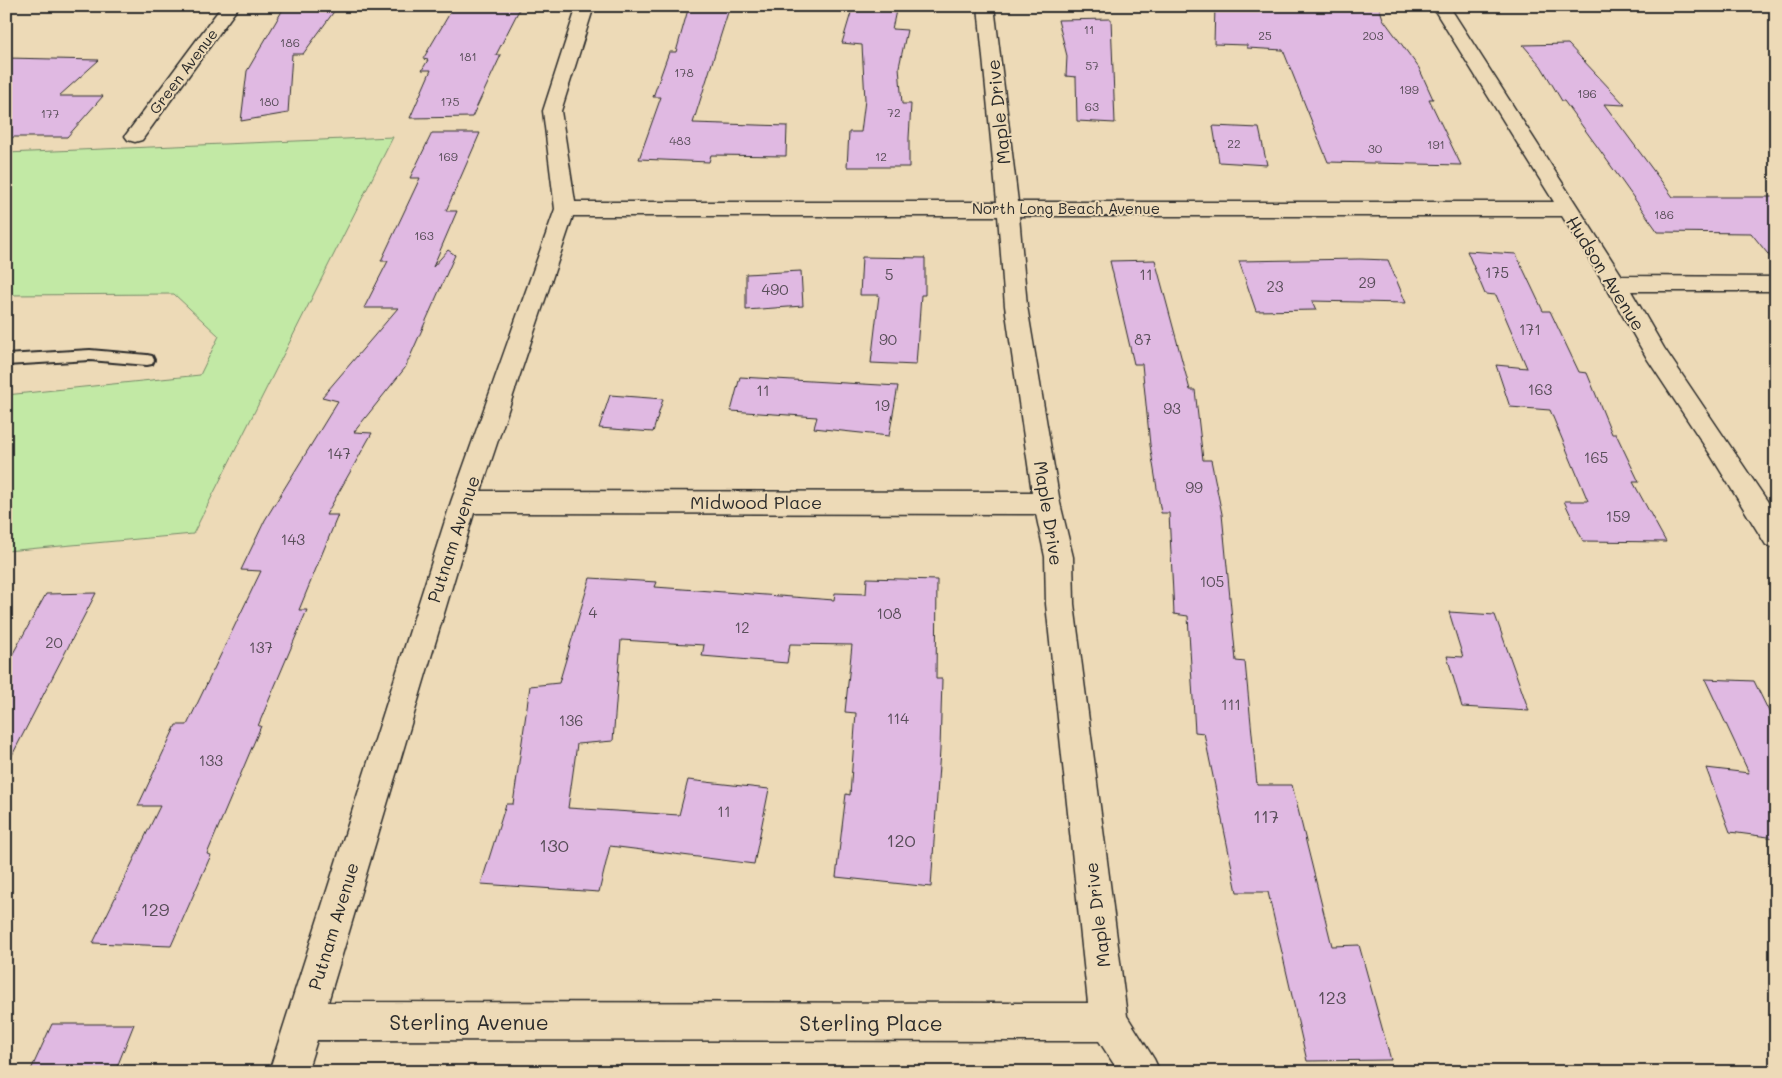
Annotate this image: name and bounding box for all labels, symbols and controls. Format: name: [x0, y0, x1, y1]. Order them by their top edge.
house number: 11: [1084, 21, 1094, 37]
street label: Green Avenue: [144, 24, 222, 118]
house number: 25: [1258, 27, 1272, 43]
house number: 203: [1362, 27, 1384, 43]
house number: 186: [280, 34, 300, 50]
house number: 181: [459, 48, 477, 64]
house number: 57: [1085, 57, 1099, 73]
street label: Maple Drive: [981, 58, 1015, 166]
house number: 178: [674, 64, 694, 80]
house number: 199: [1399, 81, 1419, 97]
house number: 196: [1577, 85, 1597, 101]
house number: 180: [259, 93, 280, 109]
house number: 175: [440, 93, 460, 109]
house number: 63: [1085, 98, 1099, 114]
house number: 72: [887, 104, 901, 120]
house number: 177: [41, 105, 60, 121]
house number: 483: [669, 132, 691, 148]
house number: 22: [1227, 135, 1241, 151]
house number: 191: [1427, 136, 1445, 152]
house number: 30: [1368, 140, 1383, 156]
house number: 169: [438, 148, 458, 164]
house number: 12: [875, 148, 887, 164]
street label: North Long Beach Avenue: [972, 198, 1160, 218]
house number: 186: [1654, 206, 1674, 222]
street label: Hudson Avenue: [1561, 211, 1651, 335]
house number: 163: [414, 227, 434, 243]
house number: 175: [1485, 262, 1509, 282]
house number: 5: [885, 264, 893, 284]
house number: 11: [1139, 264, 1153, 284]
house number: 29: [1358, 272, 1376, 292]
house number: 23: [1266, 276, 1284, 296]
house number: 490: [762, 279, 788, 299]
house number: 171: [1519, 319, 1541, 339]
house number: 90: [879, 329, 897, 349]
house number: 87: [1134, 329, 1152, 349]
house number: 163: [1528, 379, 1552, 399]
house number: 11: [756, 380, 770, 400]
house number: 19: [874, 395, 890, 415]
house number: 93: [1163, 398, 1181, 418]
house number: 147: [327, 443, 351, 463]
house number: 165: [1584, 447, 1608, 467]
street label: Maple Drive: [1029, 459, 1069, 567]
street label: Putnam Avenue: [421, 472, 485, 606]
house number: 99: [1185, 477, 1203, 497]
street label: Midwood Place: [690, 490, 822, 514]
house number: 159: [1606, 506, 1630, 526]
house number: 143: [281, 529, 305, 549]
house number: 105: [1200, 571, 1224, 591]
house number: 4: [589, 602, 598, 622]
house number: 108: [876, 603, 902, 623]
house number: 12: [734, 617, 750, 637]
house number: 20: [45, 632, 63, 652]
house number: 137: [249, 637, 273, 657]
house number: 111: [1221, 694, 1241, 714]
house number: 114: [887, 708, 909, 728]
house number: 136: [559, 710, 583, 730]
house number: 133: [199, 750, 223, 770]
house number: 11: [717, 801, 731, 821]
house number: 117: [1253, 804, 1279, 828]
house number: 120: [886, 828, 916, 852]
house number: 130: [539, 833, 569, 857]
street label: Putnam Avenue: [302, 859, 364, 993]
street label: Maple Drive: [1079, 861, 1115, 969]
house number: 129: [141, 897, 170, 921]
house number: 123: [1318, 985, 1346, 1009]
street label: Sterling Avenue: [389, 1008, 549, 1035]
street label: Sterling Place: [799, 1009, 943, 1036]

